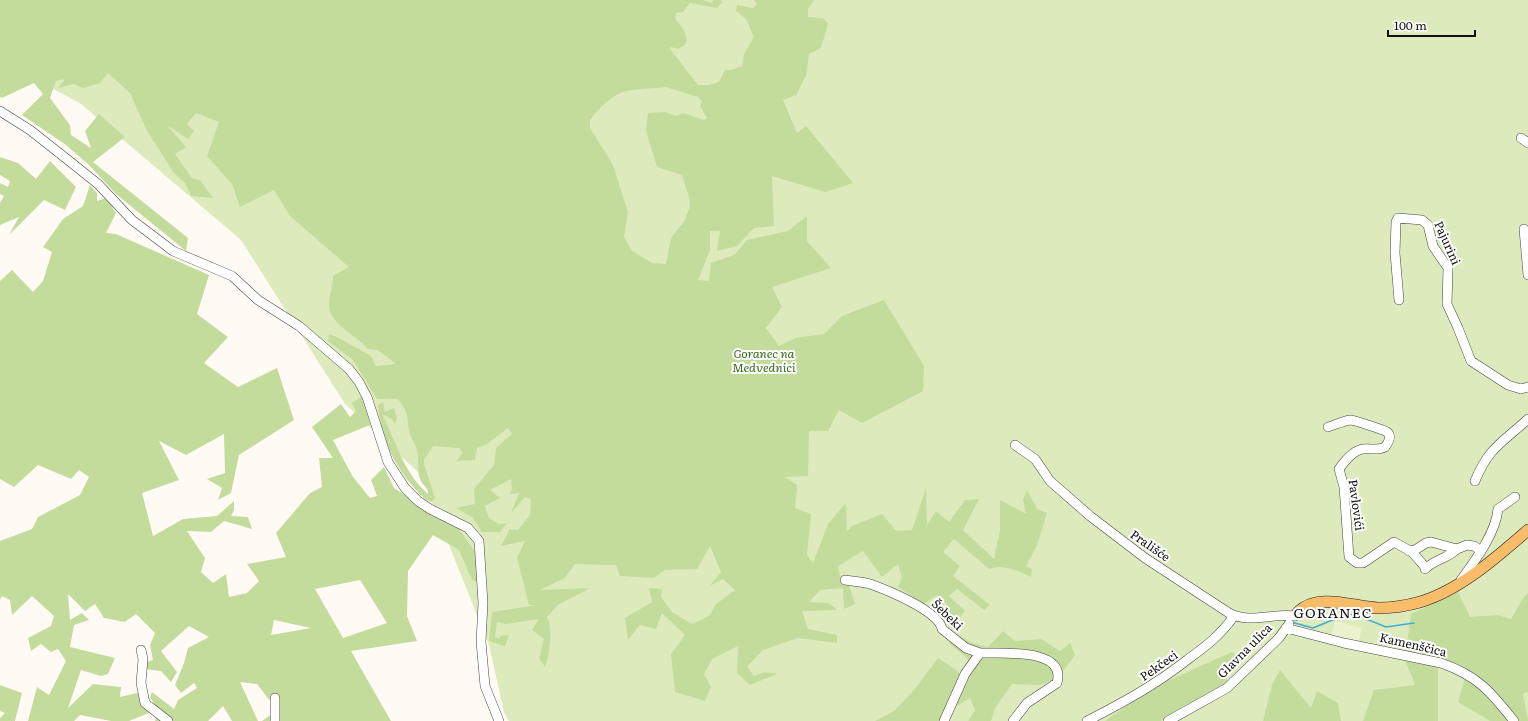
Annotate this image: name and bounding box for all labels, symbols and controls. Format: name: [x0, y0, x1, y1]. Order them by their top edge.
scale bar: [1388, 12, 1475, 38]
text: 100 m: [1394, 16, 1427, 34]
street label: Pajurini: [1430, 218, 1466, 267]
park label: Goranec na Medvednici: [732, 344, 796, 376]
street label: Pavlovići: [1344, 478, 1370, 532]
street label: Prališće: [1127, 525, 1174, 565]
street label: Šebeki: [928, 595, 968, 634]
district label: GORANEC: [1294, 602, 1373, 622]
street label: Glavna ulica: [1213, 618, 1276, 682]
street label: Kamenščica: [1378, 628, 1449, 661]
street label: Pekčeci: [1136, 646, 1181, 685]

